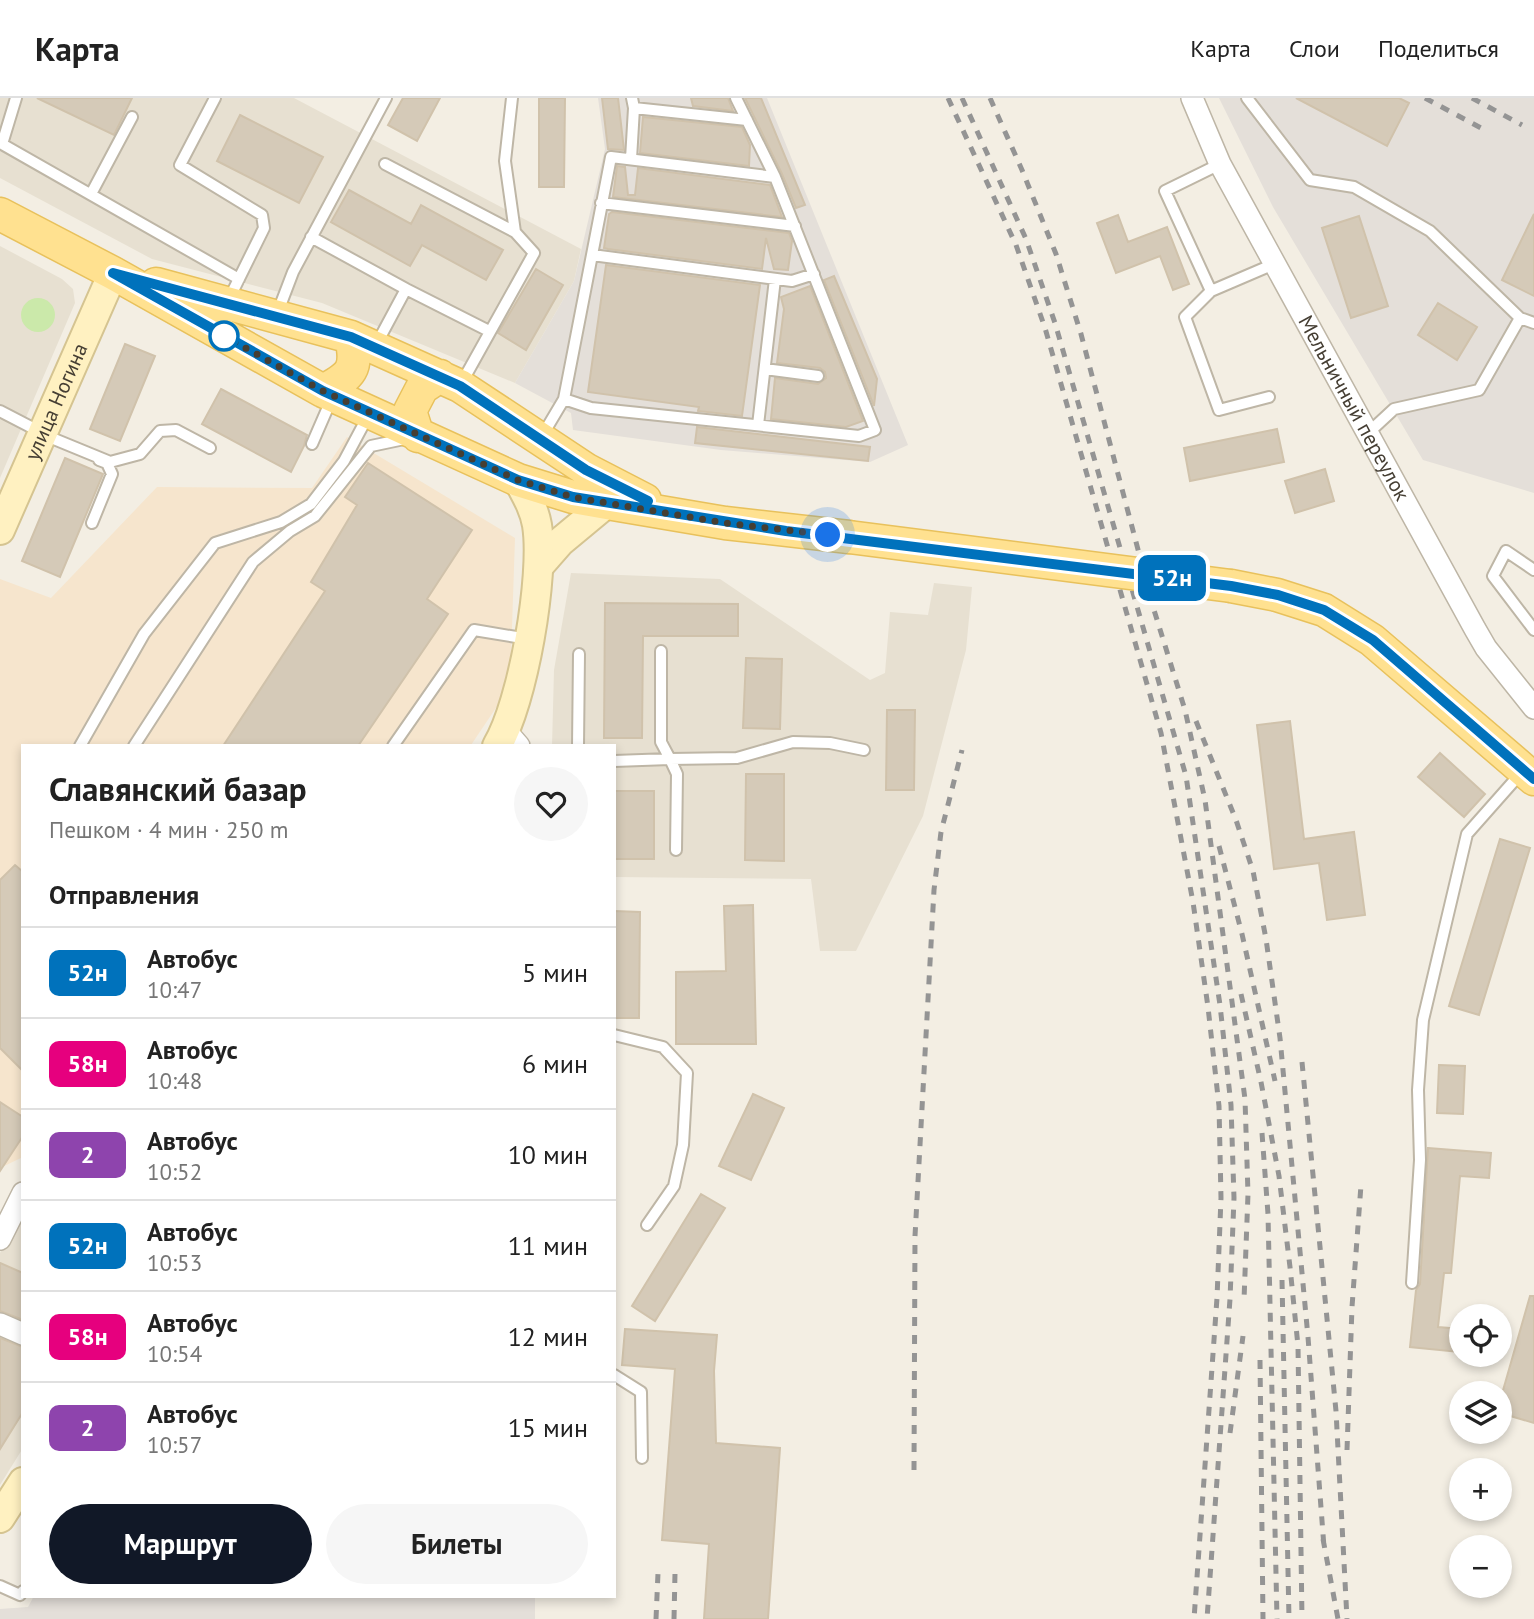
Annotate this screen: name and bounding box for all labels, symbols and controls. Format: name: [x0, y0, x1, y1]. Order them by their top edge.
text: Карта: [35, 27, 120, 70]
text: Карта: [1190, 33, 1251, 64]
text: Слои: [1289, 33, 1340, 64]
text: Поделиться: [1378, 33, 1499, 64]
street label: Мельничный переулок: [1293, 310, 1416, 505]
unlabelled marker: [209, 321, 239, 351]
street label: улица Ногина: [18, 339, 94, 465]
your location: [810, 517, 845, 552]
line badge: 52н: [1132, 555, 1212, 601]
text: 52н: [1152, 562, 1192, 593]
text: Славянский базар: [49, 767, 307, 810]
button: heart: [514, 767, 588, 841]
text: Пешком · 4 мин · 250 m: [49, 815, 288, 844]
text: Отправления: [49, 878, 199, 911]
text: Автобус: [147, 942, 238, 975]
text: 5 мин: [522, 956, 588, 989]
text: 52н: [67, 957, 108, 988]
text: 10:47: [147, 975, 202, 1004]
text: Автобус: [147, 1033, 238, 1066]
text: 6 мин: [522, 1047, 588, 1080]
text: 58н: [67, 1048, 108, 1079]
text: 10:48: [147, 1066, 202, 1095]
text: Автобус: [147, 1124, 238, 1157]
text: 10 мин: [508, 1138, 588, 1171]
text: 2: [81, 1139, 94, 1170]
text: 10:52: [147, 1157, 202, 1186]
text: Автобус: [147, 1215, 238, 1248]
text: 11 мин: [508, 1229, 588, 1262]
text: 52н: [67, 1230, 108, 1261]
text: 10:53: [147, 1248, 202, 1277]
map controls: [1449, 1304, 1512, 1598]
button: locate: [1449, 1304, 1512, 1367]
text: Автобус: [147, 1306, 238, 1339]
text: 12 мин: [508, 1320, 588, 1353]
text: 58н: [67, 1321, 108, 1352]
text: 10:54: [147, 1339, 202, 1368]
button: layers: [1449, 1381, 1512, 1444]
text: Автобус: [147, 1397, 238, 1430]
text: 15 мин: [508, 1411, 588, 1444]
text: 2: [81, 1412, 94, 1443]
text: 10:57: [147, 1430, 202, 1459]
button: +: [1449, 1458, 1512, 1521]
button: Маршрут: [49, 1504, 312, 1584]
button: Билеты: [326, 1504, 588, 1584]
button: −: [1449, 1535, 1512, 1598]

